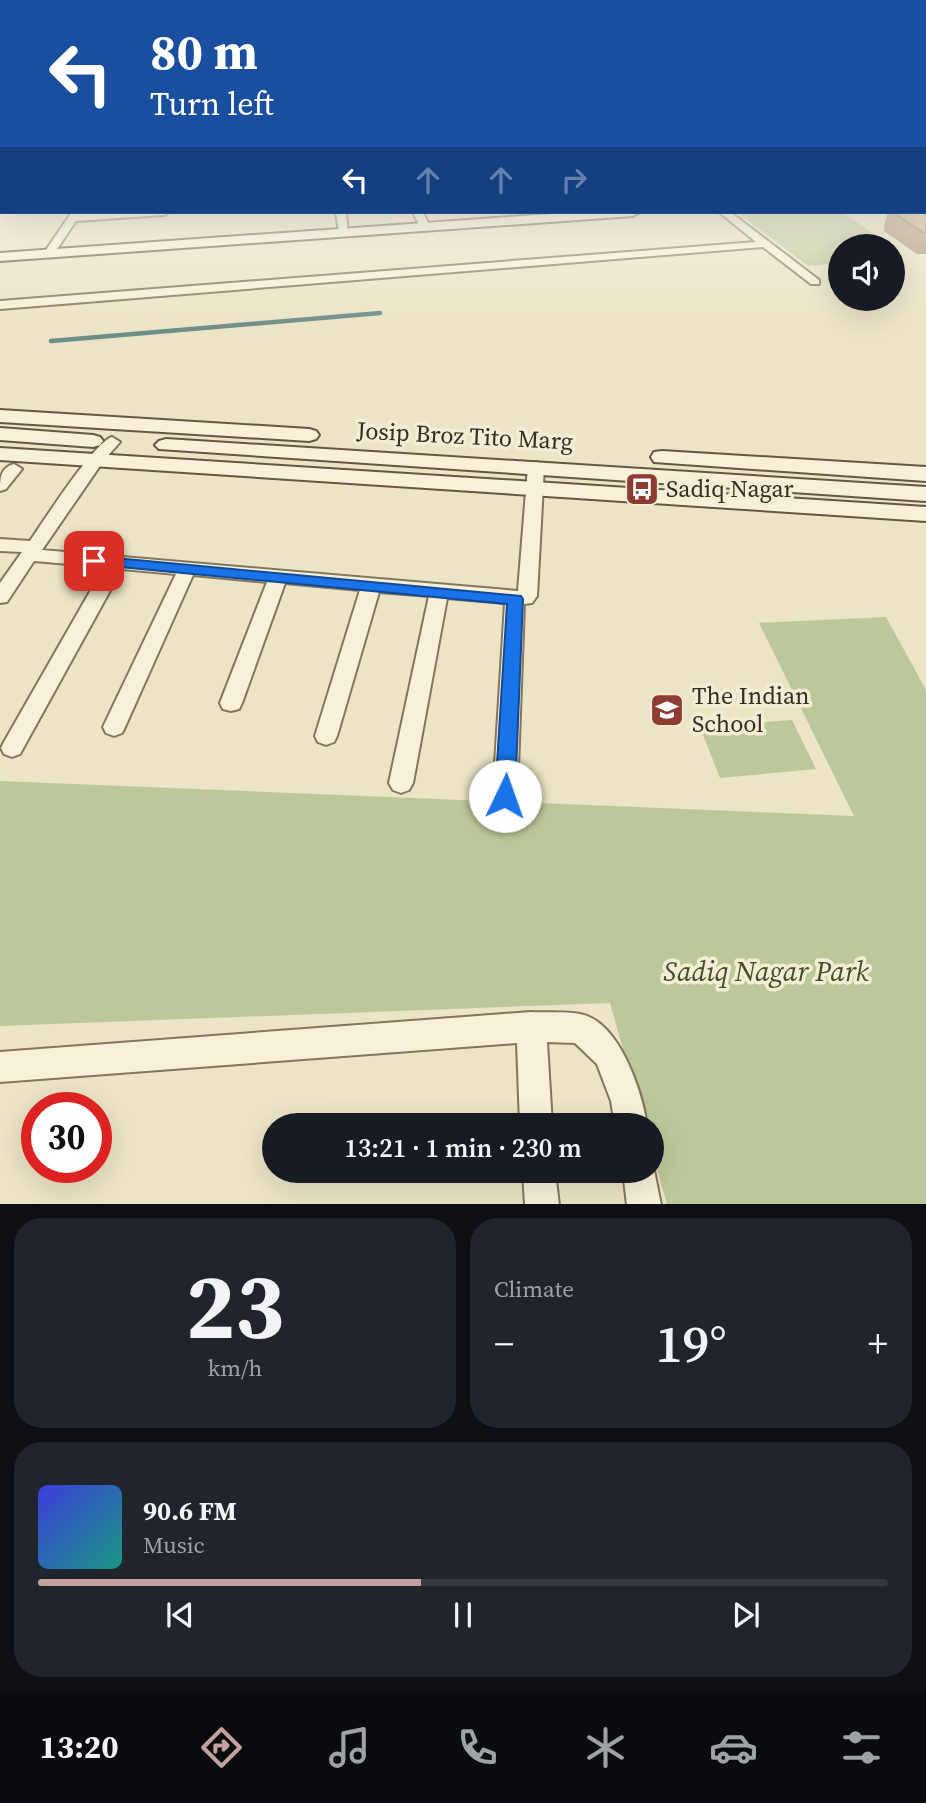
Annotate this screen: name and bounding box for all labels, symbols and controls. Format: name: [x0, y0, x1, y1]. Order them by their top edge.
text: 80 m: [150, 18, 258, 85]
icon: left: [35, 28, 126, 119]
text: Turn left: [150, 82, 274, 126]
icon: left: [336, 161, 374, 199]
icon: ahead: [409, 161, 447, 199]
icon: ahead: [482, 161, 520, 199]
icon: right: [555, 161, 593, 199]
map controls: [828, 234, 905, 311]
button: sound: [828, 234, 905, 311]
street label: Josip Broz Tito Marg: [355, 413, 574, 458]
bus stop icon: Sadiq Nagar: [623, 470, 661, 508]
place label: Sadiq Nagar: [666, 472, 794, 505]
pin: [64, 531, 124, 591]
icon: arrive: [75, 542, 113, 580]
place label: The Indian School: [692, 679, 810, 740]
school or university icon: The Indian School: [648, 691, 686, 729]
position arrow: [468, 759, 542, 833]
park label: Sadiq Nagar Park: [663, 952, 870, 990]
speed limit sign: 30: [21, 1092, 112, 1183]
text: 13:21 · 1 min · 230 m: [344, 1130, 582, 1166]
text: 23: [186, 1244, 284, 1368]
text: Climate: [494, 1273, 574, 1305]
text: 19°: [655, 1308, 727, 1379]
text: −: [494, 1318, 514, 1370]
text: +: [868, 1318, 888, 1370]
text: km/h: [208, 1352, 262, 1384]
text: 90.6 FM: [143, 1493, 237, 1529]
text: Music: [143, 1529, 205, 1561]
icon: previous: [161, 1596, 199, 1634]
icon: pause: [444, 1596, 482, 1634]
icon: next: [727, 1596, 765, 1634]
icon: directions: [197, 1723, 246, 1772]
icon: music: [325, 1723, 374, 1772]
icon: phone: [453, 1723, 502, 1772]
icon: climate: [581, 1723, 630, 1772]
icon: car: [709, 1723, 758, 1772]
icon: filters: [837, 1723, 886, 1772]
text: 13:20: [40, 1725, 118, 1769]

